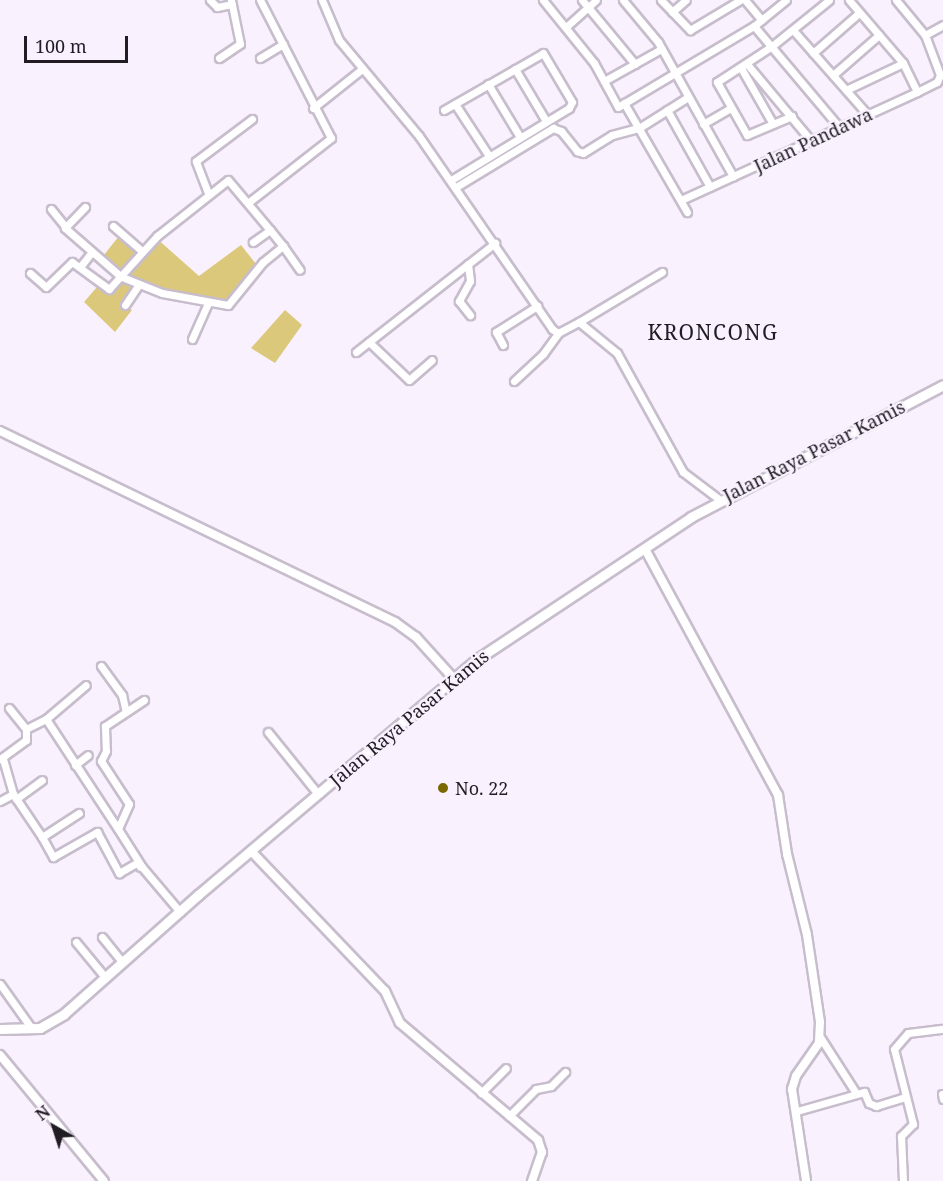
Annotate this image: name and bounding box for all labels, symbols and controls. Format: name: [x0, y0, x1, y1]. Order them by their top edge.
scale bar: [27, 24, 130, 62]
text: 100 m: [35, 34, 87, 58]
street label: Jalan Pandawa: [750, 103, 876, 177]
district label: KRONCONG: [647, 319, 779, 345]
street label: Jalan Raya Pasar Kamis: [719, 396, 909, 506]
street label: Jalan Raya Pasar Kamis: [325, 645, 493, 791]
place label: No. 22: [455, 777, 508, 799]
marker: No. 22: [436, 781, 450, 795]
north arrow: [24, 1097, 84, 1157]
text: N: [31, 1101, 54, 1126]

